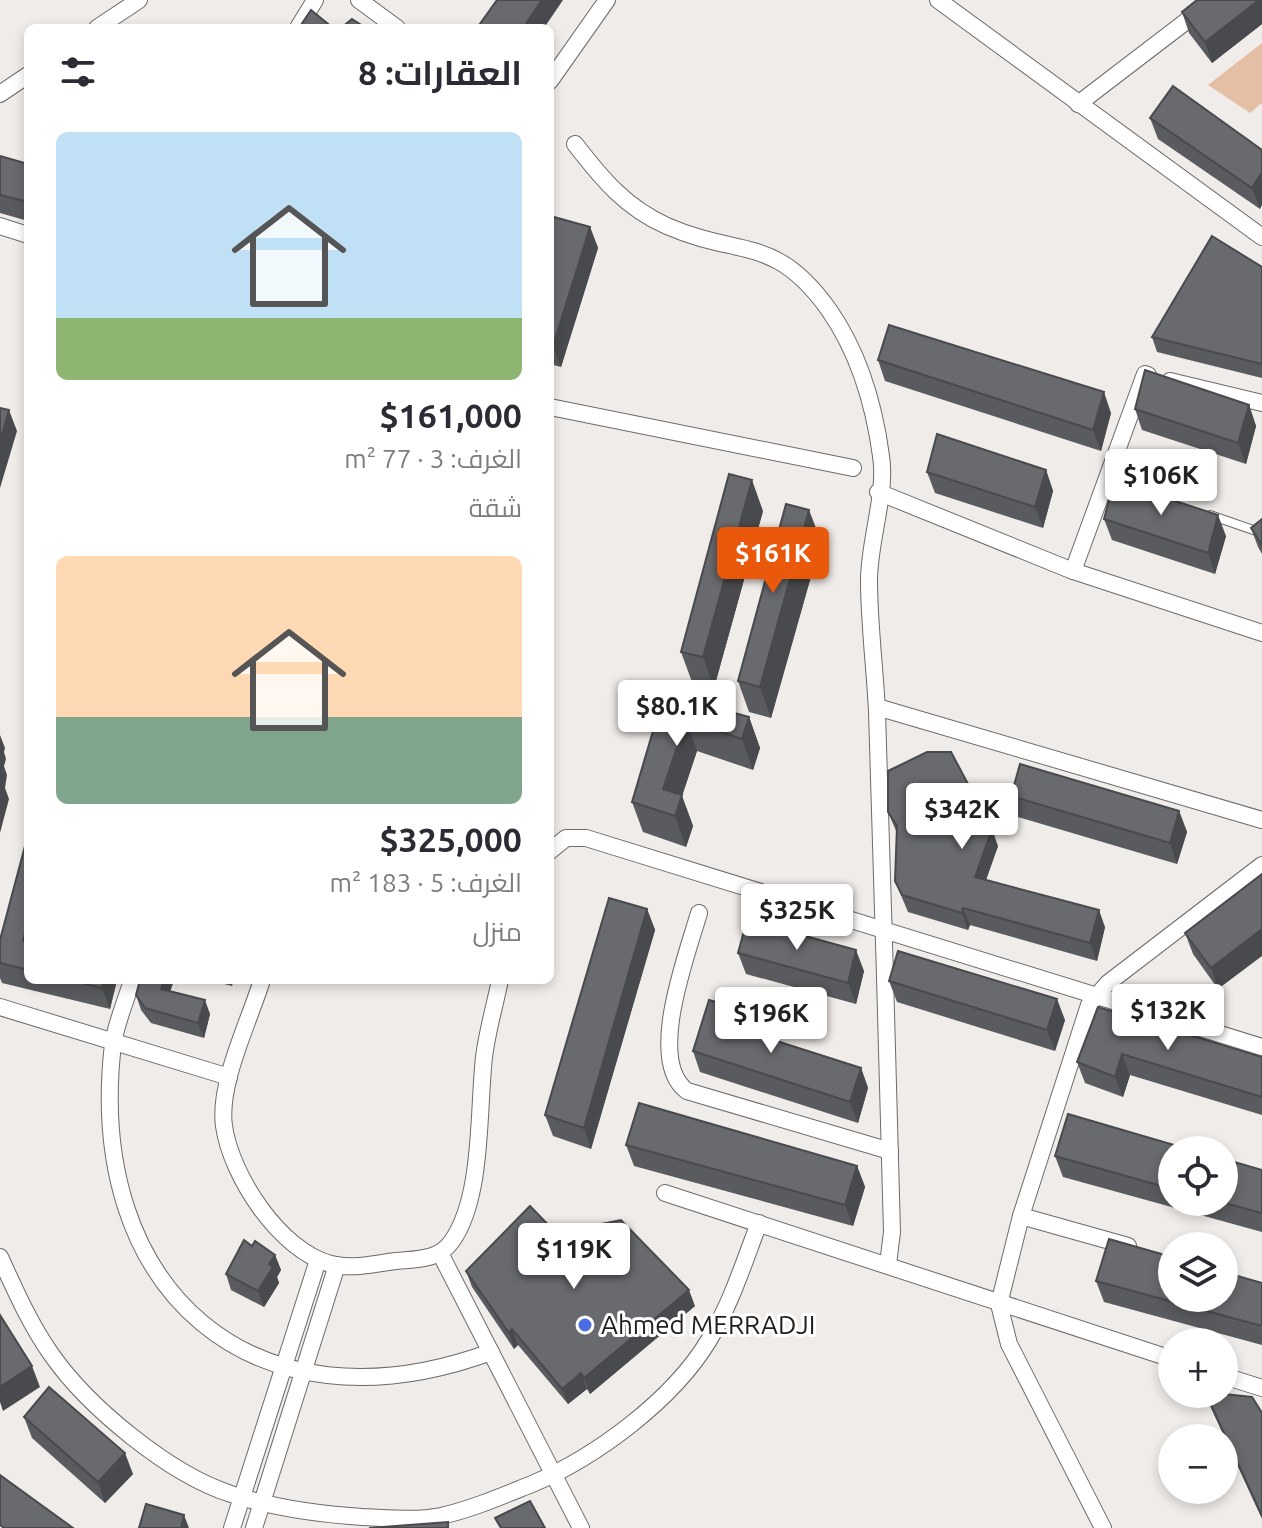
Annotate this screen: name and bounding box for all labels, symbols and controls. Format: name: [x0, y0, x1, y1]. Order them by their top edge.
icon: filters: [56, 50, 100, 94]
text: العقارات: 8: [358, 53, 522, 91]
icon: home: [217, 184, 361, 328]
text: $161,000: [379, 396, 522, 434]
text: الغرف: 3 · 77 m²: [344, 444, 522, 473]
pin: $106K: [1105, 449, 1217, 517]
text: $106K: [1123, 460, 1199, 489]
text: شقة: [469, 493, 522, 522]
pin: $161K: [717, 527, 829, 595]
text: $161K: [735, 538, 811, 567]
icon: home: [217, 608, 361, 752]
pin: $80.1K: [612, 680, 742, 748]
text: $80.1K: [636, 691, 718, 720]
pin: $342K: [906, 783, 1018, 851]
text: $342K: [924, 794, 1000, 823]
text: $325,000: [379, 820, 522, 858]
text: الغرف: 5 · 183 m²: [330, 868, 522, 897]
pin: $325K: [741, 884, 853, 952]
text: $325K: [759, 895, 835, 924]
text: منزل: [473, 917, 522, 946]
pin: $132K: [1112, 984, 1224, 1052]
pin: $196K: [715, 987, 827, 1055]
text: $132K: [1130, 995, 1206, 1024]
text: $196K: [733, 998, 809, 1027]
map controls: [1158, 1136, 1238, 1504]
button: locate: [1158, 1136, 1238, 1216]
pin: $119K: [518, 1223, 630, 1291]
button: layers: [1158, 1232, 1238, 1312]
text: $119K: [536, 1234, 612, 1263]
place label: Ahmed MERRADJI: [601, 1310, 815, 1339]
marker: Ahmed MERRADJI: [576, 1316, 594, 1334]
button: +: [1158, 1328, 1238, 1408]
button: −: [1158, 1424, 1238, 1504]

